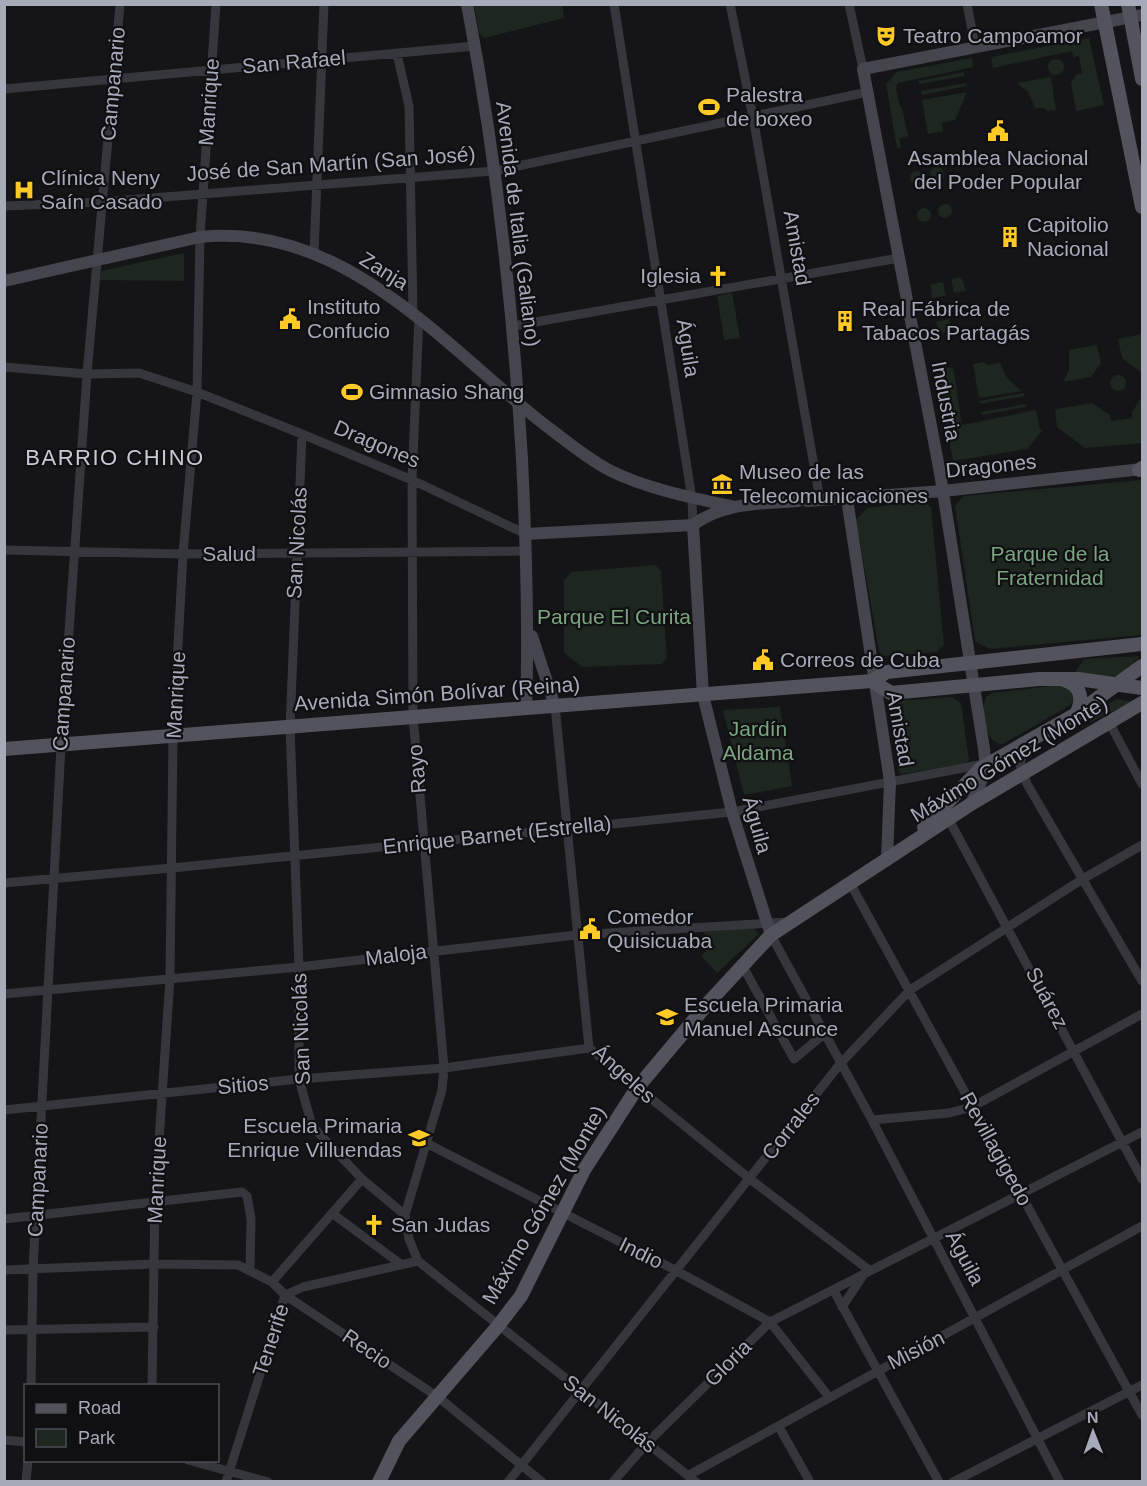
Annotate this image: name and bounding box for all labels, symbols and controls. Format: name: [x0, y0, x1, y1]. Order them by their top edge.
theatre icon: Teatro Campoamor: [874, 24, 898, 48]
place label: Teatro Campoamor: [903, 24, 1083, 47]
street label: Campanario: [96, 26, 129, 142]
street label: San Rafael: [241, 46, 347, 77]
street label: Manrique: [194, 57, 223, 146]
place label: Palestra de boxeo: [726, 83, 812, 130]
sports icon: Palestra de boxeo: [697, 95, 721, 119]
street label: Avenida de Italia (Galiano): [492, 100, 545, 348]
public building icon: Asamblea Nacional del Poder Popular: [986, 119, 1010, 143]
street label: José de San Martín (San José): [186, 142, 476, 185]
place label: Asamblea Nacional del Poder Popular: [908, 146, 1088, 193]
place label: Clínica Neny Saín Casado: [41, 166, 162, 213]
hospital icon: Clínica Neny Saín Casado: [12, 178, 36, 202]
street label: Amistad: [780, 209, 815, 287]
place label: Capitolio Nacional: [1027, 213, 1109, 260]
building icon: Capitolio Nacional: [998, 225, 1022, 249]
street label: Zanja: [356, 247, 413, 294]
place label: Iglesia: [640, 264, 701, 287]
church icon: Iglesia: [706, 264, 730, 288]
place label: Instituto Confucio: [307, 295, 390, 342]
place label: Real Fábrica de Tabacos Partagás: [862, 297, 1030, 344]
public building icon: Instituto Confucio: [278, 307, 302, 331]
building icon: Real Fábrica de Tabacos Partagás: [833, 309, 857, 333]
street label: Águila: [673, 317, 704, 379]
street label: Industria: [928, 359, 966, 443]
sports icon: Gimnasio Shang: [340, 380, 364, 404]
place label: Gimnasio Shang: [369, 380, 524, 403]
street label: Dragones: [331, 415, 424, 472]
district label: BARRIO CHINO: [25, 445, 205, 470]
street label: Dragones: [944, 449, 1037, 482]
place label: Museo de las Telecomunicaciones: [739, 460, 928, 507]
museum icon: Museo de las Telecomunicaciones: [710, 472, 734, 496]
street label: San Nicolás: [282, 486, 311, 600]
street label: Salud: [202, 542, 256, 565]
park label: Parque de la Fraternidad: [990, 542, 1110, 589]
park label: Parque El Curita: [537, 605, 691, 628]
street label: Campanario: [48, 636, 79, 752]
public building icon: Correos de Cuba: [751, 648, 775, 672]
place label: Correos de Cuba: [780, 648, 940, 671]
street label: Manrique: [162, 651, 189, 739]
street label: Avenida Simón Bolívar (Reina): [293, 672, 581, 715]
street label: Amistad: [883, 690, 918, 768]
street label: Máximo Gómez (Monte): [906, 691, 1111, 826]
park label: Jardín Aldama: [722, 717, 794, 764]
street label: Rayo: [403, 744, 430, 794]
street label: Águila: [738, 794, 777, 856]
street label: Enrique Barnet (Estrella): [381, 811, 612, 858]
place label: Comedor Quisicuaba: [607, 905, 712, 952]
public building icon: Comedor Quisicuaba: [578, 917, 602, 941]
street label: Maloja: [364, 939, 428, 970]
street label: Suárez: [1022, 963, 1073, 1033]
street label: San Nicolás: [287, 973, 314, 1085]
place label: Escuela Primaria Manuel Ascunce: [684, 993, 843, 1040]
school or university icon: Escuela Primaria Manuel Ascunce: [655, 1005, 679, 1029]
street label: Ángeles: [588, 1040, 660, 1108]
street label: Sitios: [216, 1071, 270, 1098]
street label: Corrales: [757, 1087, 824, 1164]
street label: Revillagigedo: [956, 1088, 1037, 1209]
street label: Máximo Gómez (Monte): [477, 1101, 610, 1308]
place label: Escuela Primaria Enrique Villuendas: [227, 1114, 402, 1161]
street label: Campanario: [23, 1122, 52, 1238]
school or university icon: Escuela Primaria Enrique Villuendas: [407, 1126, 431, 1150]
street label: Manrique: [143, 1136, 170, 1224]
church icon: San Judas: [362, 1213, 386, 1237]
place label: San Judas: [391, 1213, 490, 1236]
street label: Águila: [942, 1227, 989, 1289]
street label: Indio: [616, 1232, 667, 1273]
street label: Tenerife: [248, 1301, 293, 1379]
street label: Recio: [339, 1324, 396, 1373]
street label: Misión: [884, 1326, 948, 1374]
street label: Gloria: [700, 1334, 756, 1391]
street label: San Nicolás: [559, 1370, 662, 1457]
legend: [24, 1384, 219, 1462]
text: Road: [78, 1398, 121, 1418]
north arrow: [1063, 1402, 1123, 1462]
text: N: [1087, 1409, 1099, 1426]
text: Park: [78, 1428, 116, 1448]

